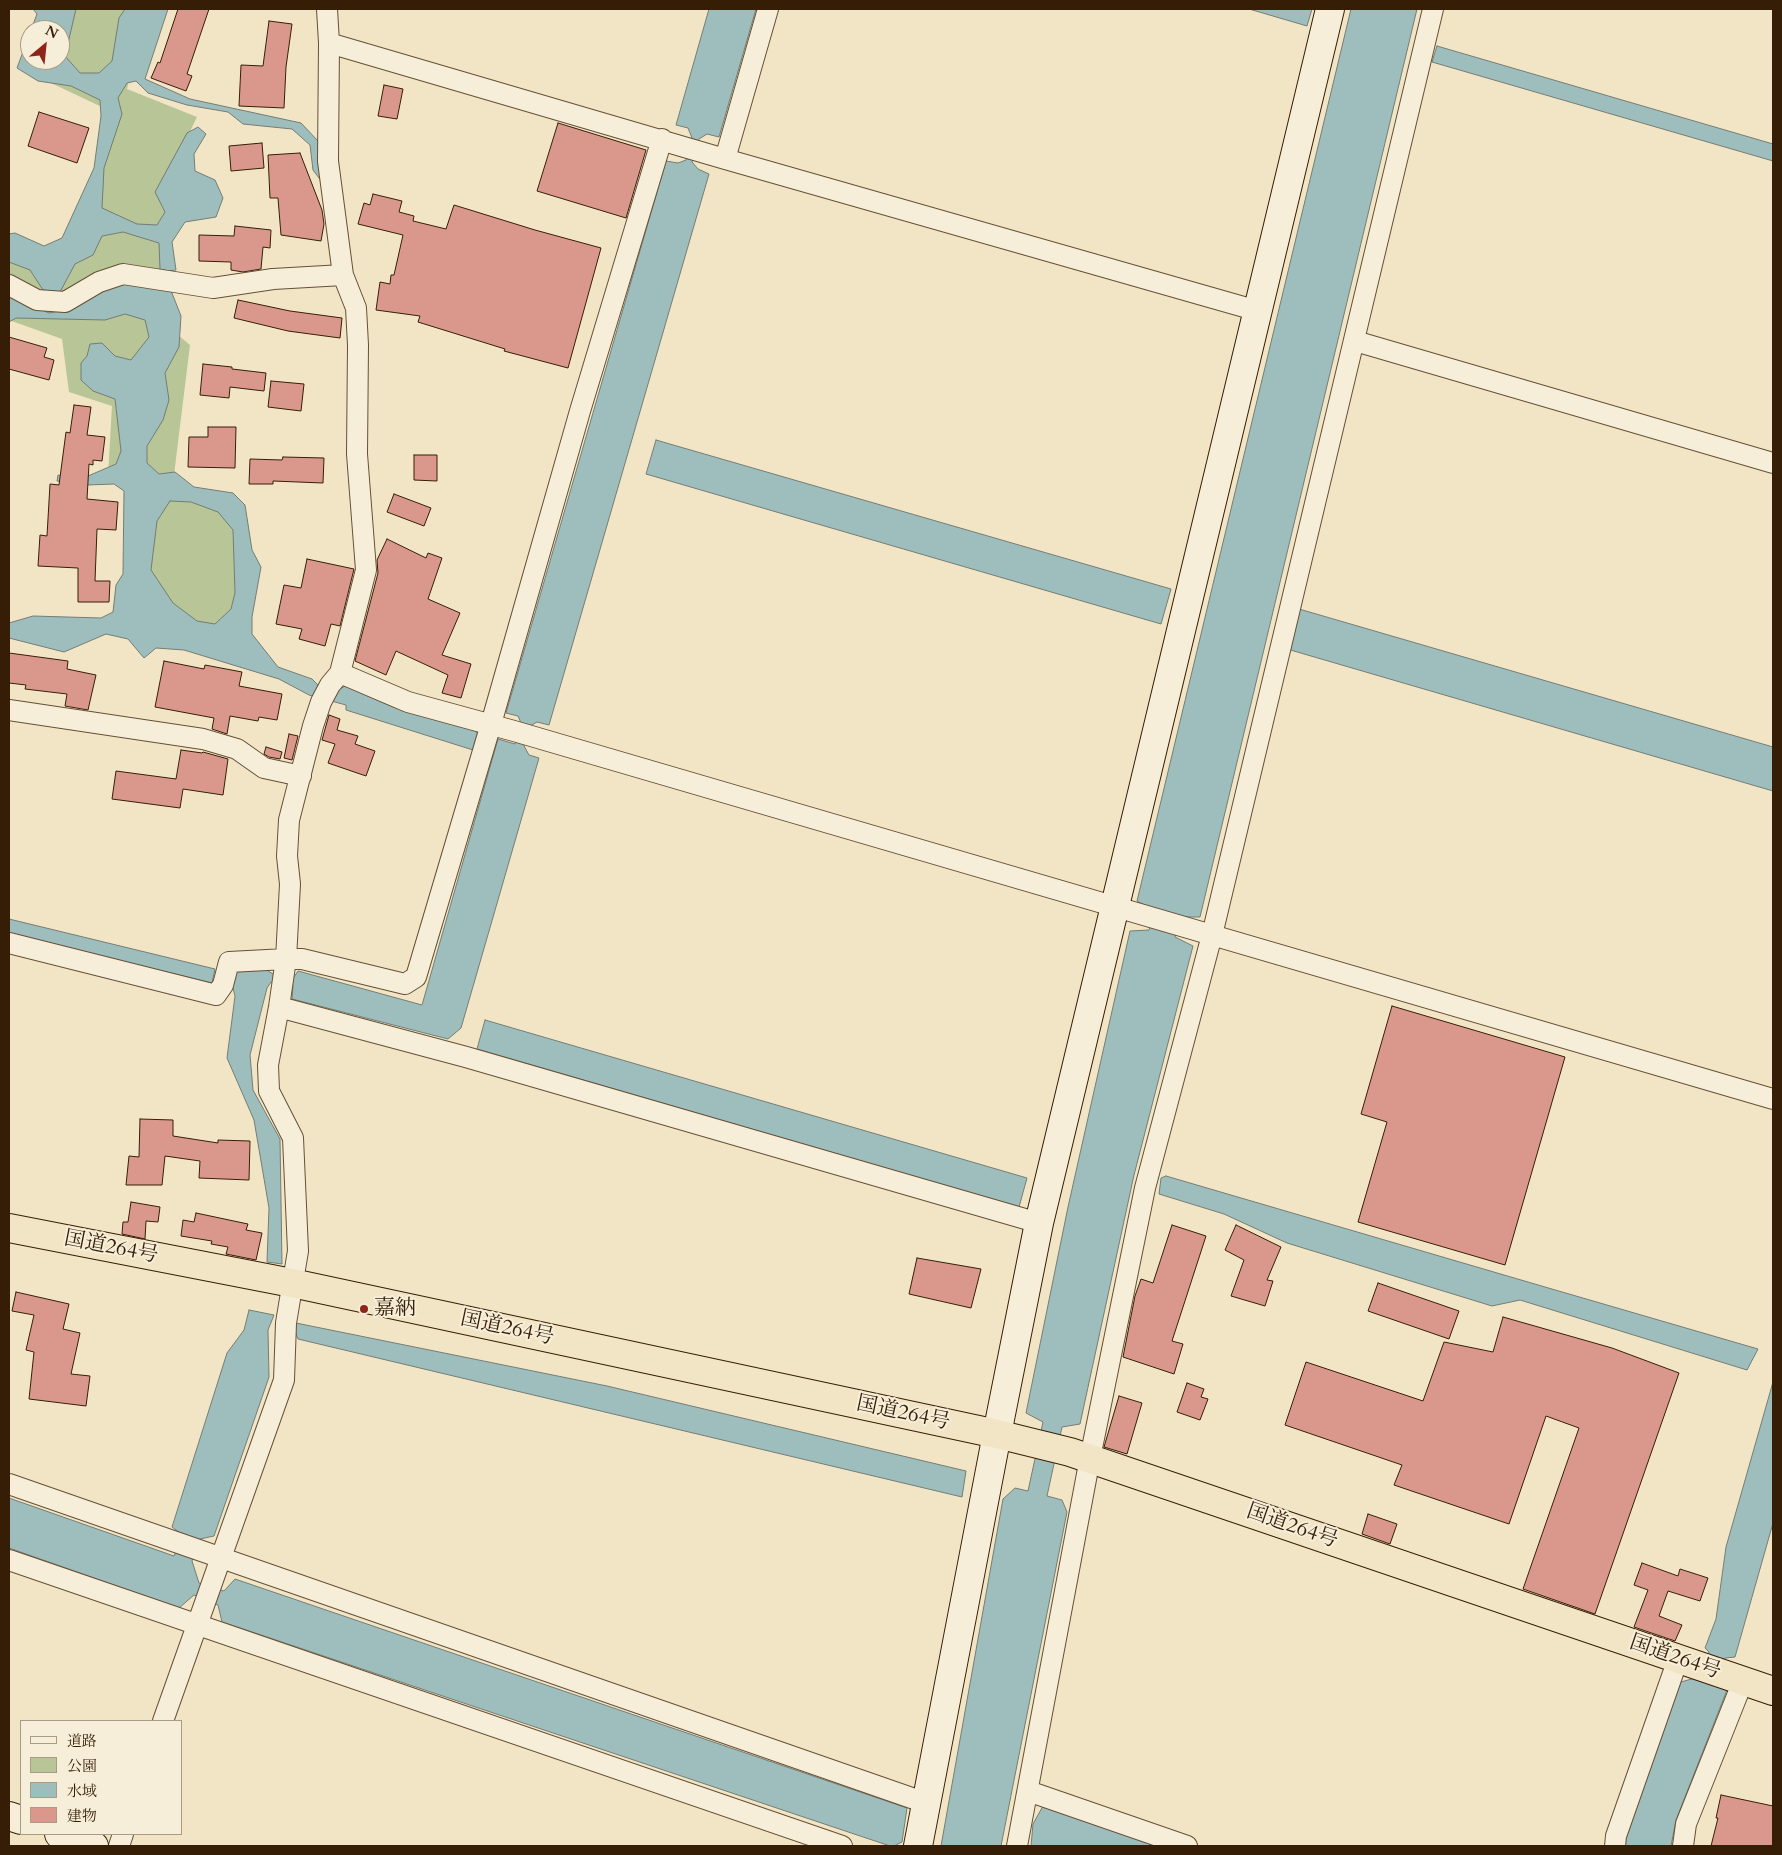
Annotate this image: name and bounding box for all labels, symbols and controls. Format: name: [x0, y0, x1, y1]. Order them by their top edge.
north arrow: [20, 20, 70, 70]
text: N: [42, 21, 62, 43]
street label: 国道264号: [62, 1227, 160, 1269]
place label: 嘉納: [374, 1296, 416, 1322]
marker: 嘉納: [358, 1303, 370, 1315]
street label: 国道264号: [458, 1307, 556, 1351]
street label: 国道264号: [854, 1392, 952, 1436]
street label: 国道264号: [1243, 1500, 1341, 1554]
street label: 国道264号: [1626, 1631, 1724, 1685]
legend: [20, 1720, 182, 1835]
text: 道路: [67, 1731, 97, 1751]
text: 公園: [67, 1756, 97, 1776]
text: 水域: [67, 1781, 97, 1801]
text: 建物: [67, 1806, 97, 1826]

